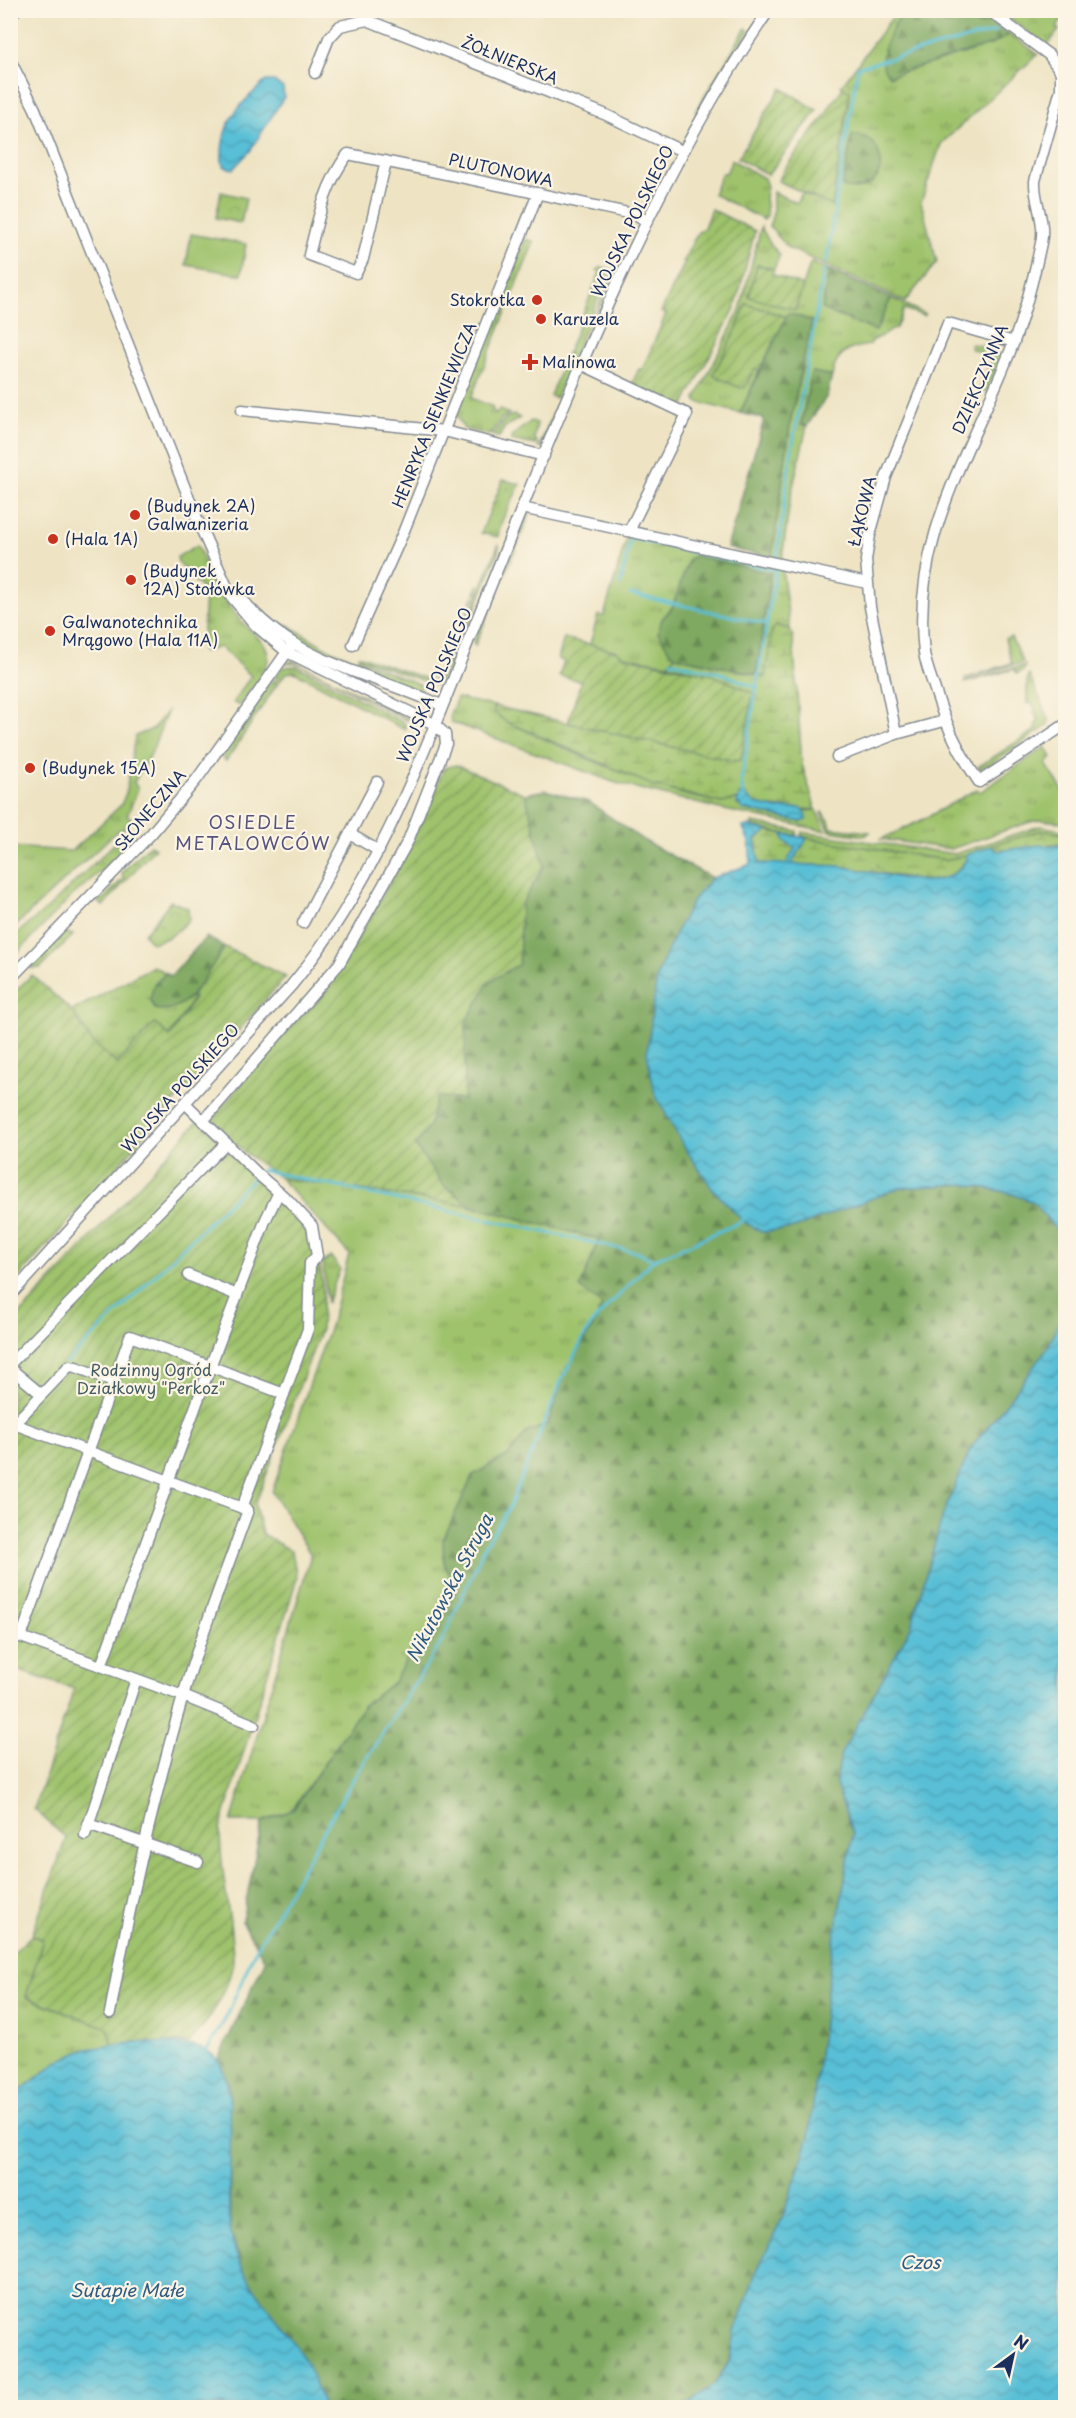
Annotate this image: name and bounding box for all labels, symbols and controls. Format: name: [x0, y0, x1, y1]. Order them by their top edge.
street label: ŻOŁNIERSKA: [458, 29, 562, 89]
street label: WOJSKA POLSKIEGO: [584, 141, 678, 301]
street label: PLUTONOWA: [447, 146, 556, 192]
place label: Stokrotka: [449, 287, 525, 311]
marker: Stokrotka: [530, 293, 544, 307]
place label: Karuzela: [553, 306, 619, 330]
marker: Karuzela: [534, 312, 548, 326]
street label: HENRYKA SIENKIEWICZA: [385, 318, 482, 511]
street label: DZIĘKCZYNNA: [945, 320, 1013, 437]
place label: Malinowa: [542, 349, 616, 373]
marker: Malinowa: [523, 355, 537, 369]
street label: ŁĄKOWA: [840, 473, 881, 550]
place label: (Budynek 2A) Galwanizeria: [147, 493, 256, 535]
marker: (Budynek 2A) Galwanizeria: [128, 508, 142, 522]
place label: (Hala 1A): [65, 526, 138, 550]
marker: (Hala 1A): [46, 532, 60, 546]
place label: (Budynek 12A) Stołówka: [143, 558, 255, 600]
marker: (Budynek 12A) Stołówka: [124, 573, 138, 587]
street label: WOJSKA POLSKIEGO: [390, 603, 477, 766]
place label: Galwanotechnika Mrągowo (Hala 11A): [62, 609, 218, 651]
marker: Galwanotechnika Mrągowo (Hala 11A): [43, 624, 57, 638]
place label: (Budynek 15A): [42, 755, 156, 779]
marker: (Budynek 15A): [23, 761, 37, 775]
street label: SŁONECZNA: [108, 763, 191, 855]
district label: OSIEDLE METALOWCÓW: [175, 808, 331, 856]
street label: WOJSKA POLSKIEGO: [115, 1017, 244, 1157]
park label: Rodzinny Ogród Działkowy "Perkoz": [77, 1357, 225, 1399]
water label: Nikutowska Struga: [398, 1508, 499, 1666]
water label: Czos: [900, 2248, 942, 2275]
water label: Sutapie Małe: [70, 2276, 185, 2303]
north arrow: [983, 2325, 1043, 2385]
text: N: [1010, 2328, 1034, 2355]

